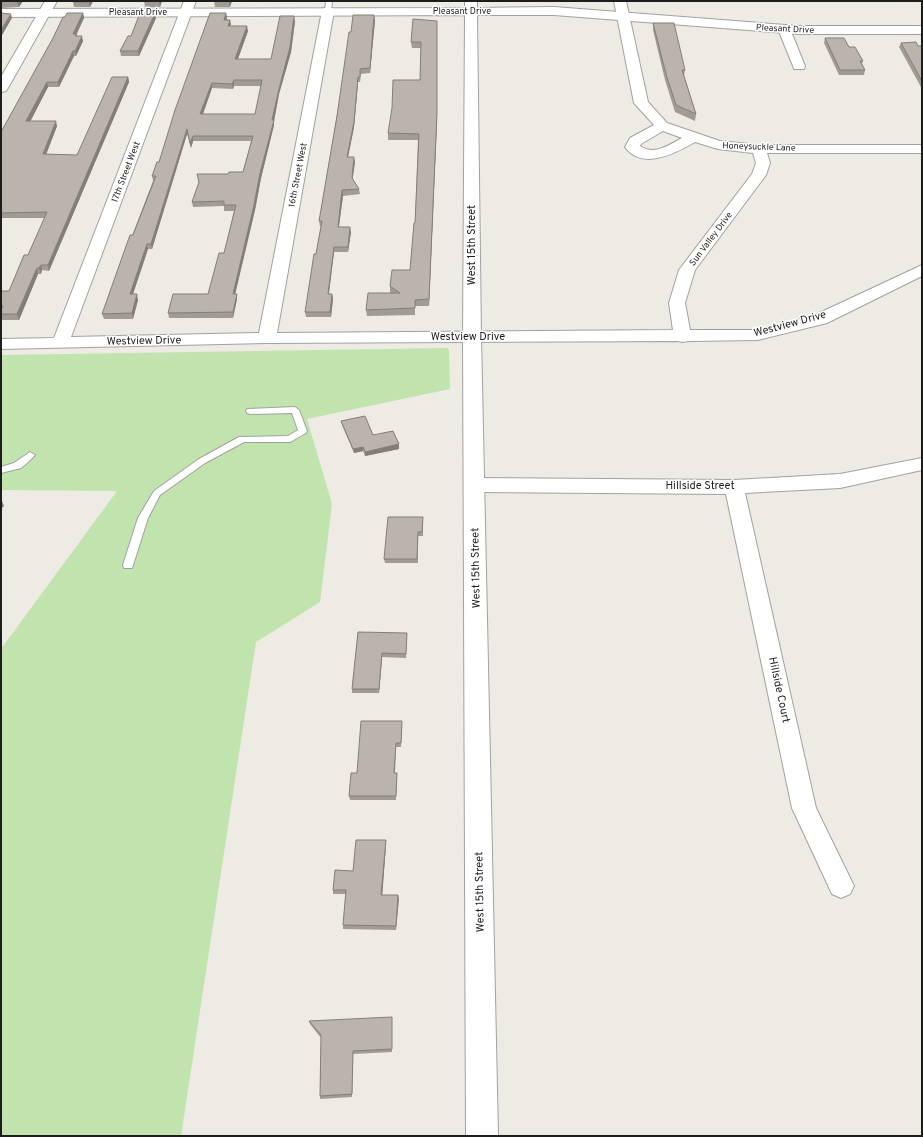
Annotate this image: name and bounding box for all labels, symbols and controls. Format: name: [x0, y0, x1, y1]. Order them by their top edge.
street label: Pleasant Drive: [433, 6, 491, 17]
street label: Pleasant Drive: [109, 7, 167, 18]
street label: Pleasant Drive: [756, 22, 815, 36]
street label: 17th Street West: [109, 140, 143, 204]
street label: Honeysuckle Lane: [722, 140, 796, 154]
street label: 16th Street West: [286, 142, 310, 208]
street label: West 15th Street: [465, 205, 479, 285]
street label: Sun Valley Drive: [687, 210, 735, 268]
street label: Westview Drive: [752, 308, 828, 340]
street label: Westview Drive: [431, 330, 505, 344]
street label: Westview Drive: [107, 333, 181, 349]
street label: Hillside Street: [665, 479, 735, 493]
street label: West 15th Street: [468, 528, 484, 608]
street label: Hillside Court: [765, 656, 793, 724]
street label: West 15th Street: [472, 852, 488, 932]

